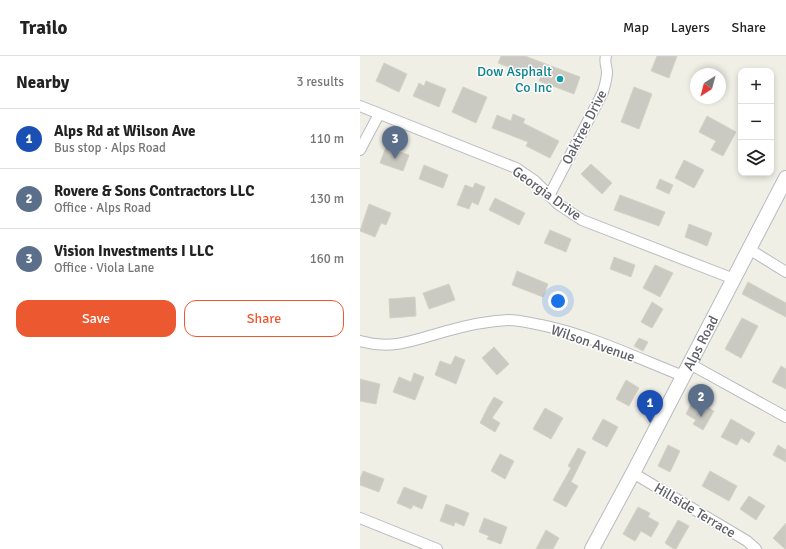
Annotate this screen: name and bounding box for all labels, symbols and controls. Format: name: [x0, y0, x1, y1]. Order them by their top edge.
text: Trailo: [20, 16, 67, 40]
text: Map: [623, 19, 649, 36]
text: Layers: [671, 19, 710, 36]
text: Share: [732, 19, 766, 36]
place label: Dow Asphalt Co Inc: [477, 63, 552, 96]
north arrow: [690, 68, 726, 104]
map controls: [738, 68, 774, 176]
button: +: [738, 68, 774, 104]
text: Nearby: [16, 72, 69, 93]
text: 3 results: [296, 74, 344, 90]
marker: Dow Asphalt Co Inc: [555, 74, 565, 84]
street label: Oaktree Drive: [558, 87, 610, 167]
button: −: [738, 104, 774, 140]
text: Alps Rd at Wilson Ave: [54, 122, 196, 140]
pin: 3: [382, 126, 408, 159]
text: 1: [25, 131, 33, 147]
text: 110 m: [310, 131, 344, 147]
text: Bus stop · Alps Road: [54, 140, 166, 156]
button: layers: [738, 140, 774, 176]
street label: Georgia Drive: [509, 163, 584, 224]
text: Rovere & Sons Contractors LLC: [54, 182, 254, 200]
text: 2: [25, 191, 33, 207]
text: 130 m: [310, 191, 344, 207]
text: Office · Alps Road: [54, 200, 151, 216]
text: Vision Investments I LLC: [54, 242, 214, 260]
text: 3: [25, 251, 33, 267]
text: 160 m: [310, 251, 344, 267]
text: Office · Viola Lane: [54, 260, 154, 276]
your location: [548, 291, 568, 311]
button: Save: [16, 300, 176, 337]
button: Share: [184, 300, 344, 337]
street label: Alps Road: [680, 313, 722, 373]
street label: Wilson Avenue: [549, 321, 637, 366]
pin: 2: [688, 384, 714, 417]
pin: 1: [637, 390, 663, 423]
street label: Hillside Terrace: [651, 479, 739, 541]

